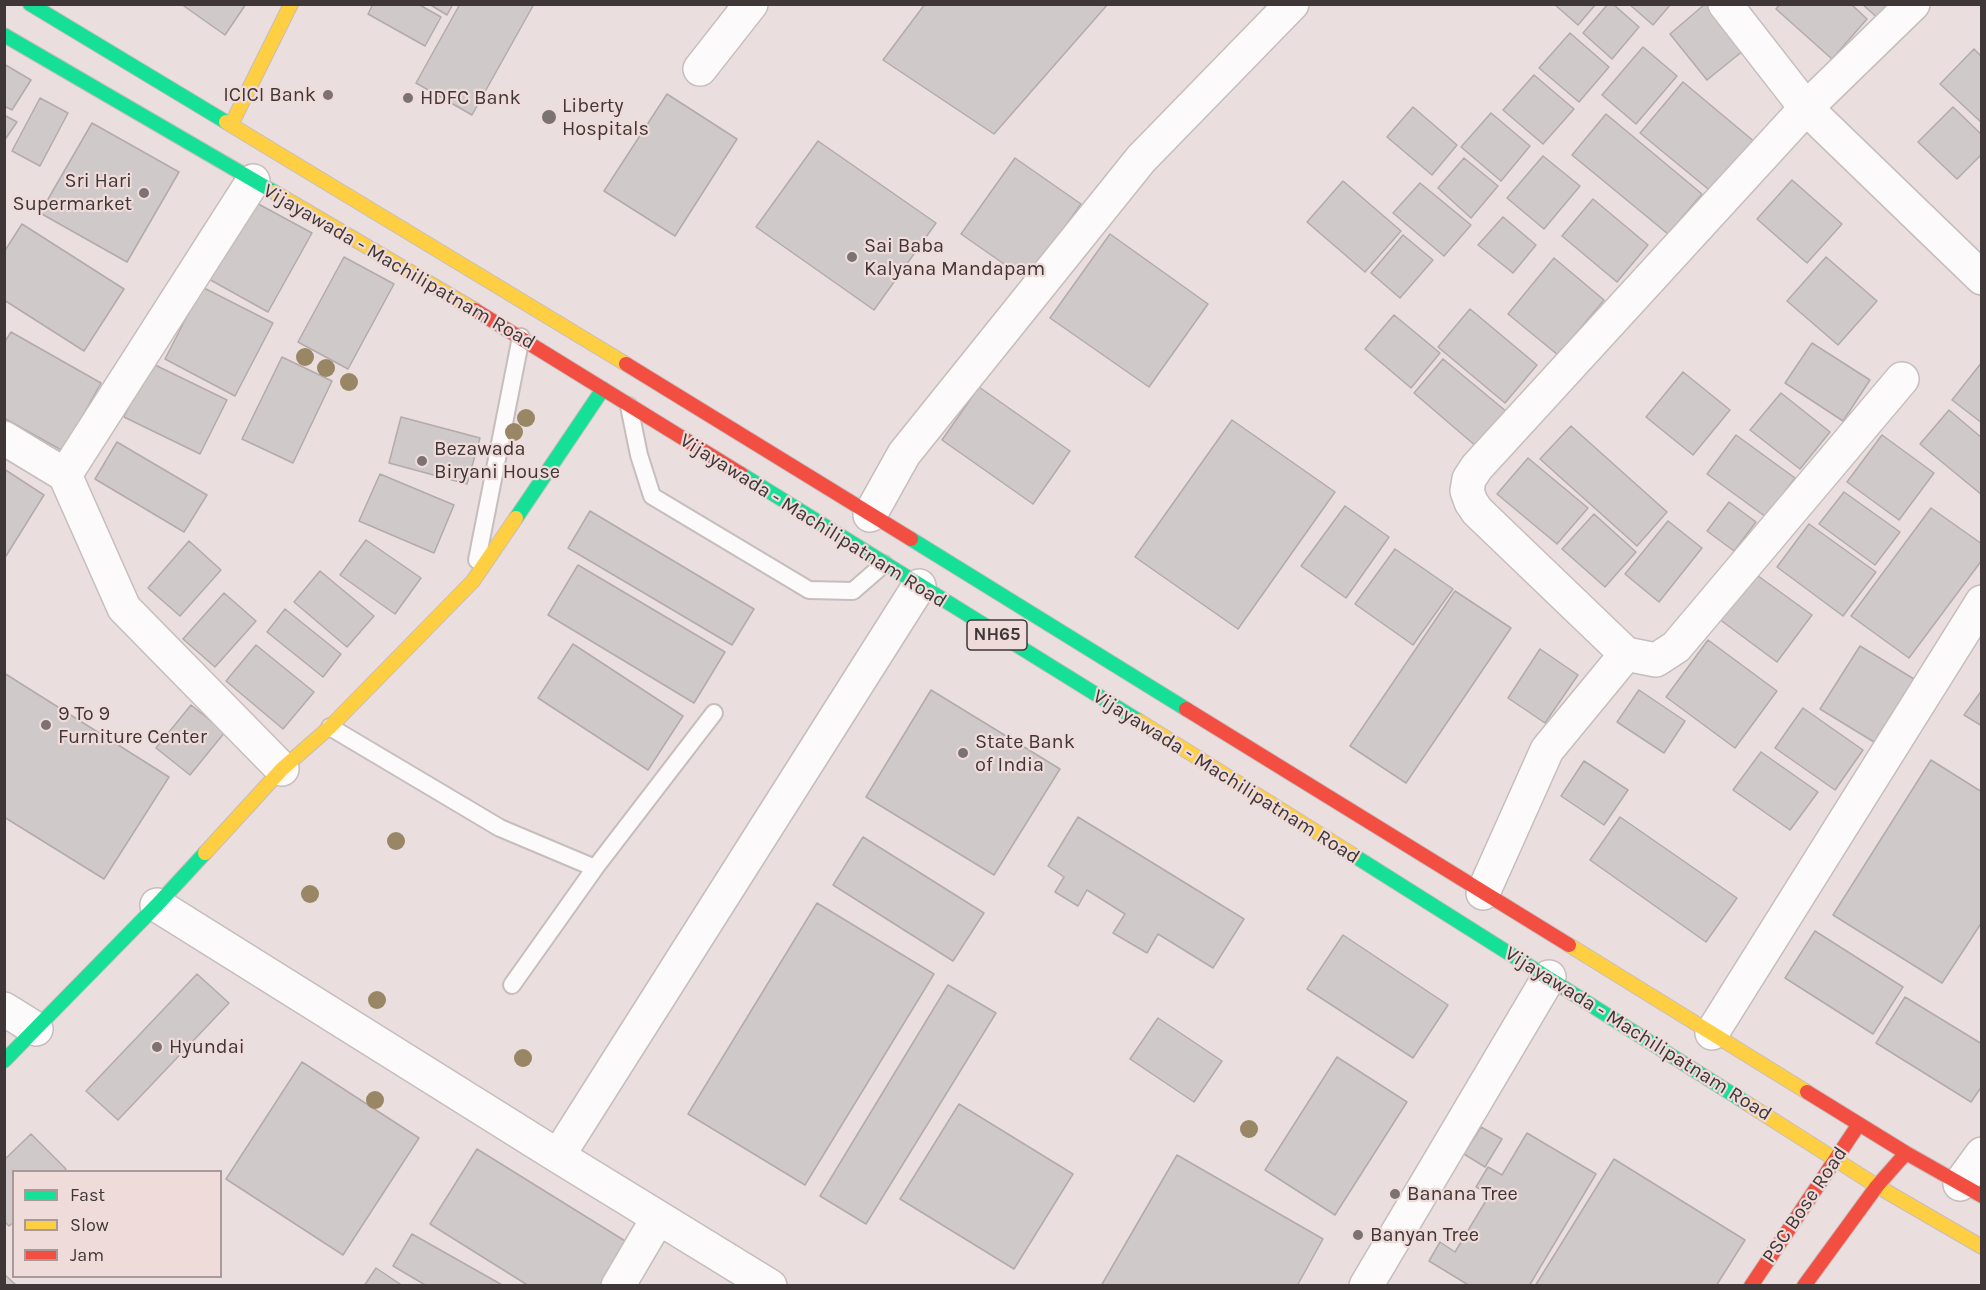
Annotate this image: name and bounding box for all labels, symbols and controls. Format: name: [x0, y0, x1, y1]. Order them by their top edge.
place label: ICICI Bank: [223, 83, 316, 107]
place label: HDFC Bank: [420, 86, 521, 110]
marker: ICICI Bank: [321, 88, 335, 102]
marker: HDFC Bank: [401, 91, 415, 105]
place label: Liberty Hospitals: [562, 94, 649, 141]
marker: Liberty Hospitals: [540, 108, 558, 126]
place label: Sri Hari Supermarket: [13, 169, 132, 216]
street label: Vijayawada - Machilipatnam Road: [259, 179, 539, 355]
marker: Sri Hari Supermarket: [137, 186, 151, 200]
place label: Sai Baba Kalyana Mandapam: [864, 234, 1045, 281]
marker: Sai Baba Kalyana Mandapam: [845, 250, 859, 264]
street label: Vijayawada - Machilipatnam Road: [675, 429, 951, 613]
place label: Bezawada Biryani House: [434, 437, 560, 484]
marker: Bezawada Biryani House: [415, 454, 429, 468]
road number: NH65: [967, 620, 1027, 650]
street label: Vijayawada - Machilipatnam Road: [1088, 685, 1364, 869]
place label: 9 To 9 Furniture Center: [58, 702, 207, 749]
marker: 9 To 9 Furniture Center: [39, 718, 53, 732]
place label: State Bank of India: [975, 730, 1075, 777]
marker: State Bank of India: [956, 746, 970, 760]
street label: Vijayawada - Machilipatnam Road: [1500, 942, 1776, 1126]
place label: Hyundai: [169, 1035, 245, 1059]
marker: Hyundai: [150, 1040, 164, 1054]
street label: PSC Bose Road: [1757, 1142, 1853, 1268]
legend: [12, 1170, 222, 1278]
place label: Banana Tree: [1407, 1182, 1518, 1206]
text: Fast: [70, 1184, 105, 1206]
marker: Banana Tree: [1388, 1187, 1402, 1201]
text: Slow: [70, 1214, 109, 1236]
place label: Banyan Tree: [1370, 1223, 1479, 1247]
marker: Banyan Tree: [1351, 1228, 1365, 1242]
text: Jam: [70, 1244, 104, 1266]

